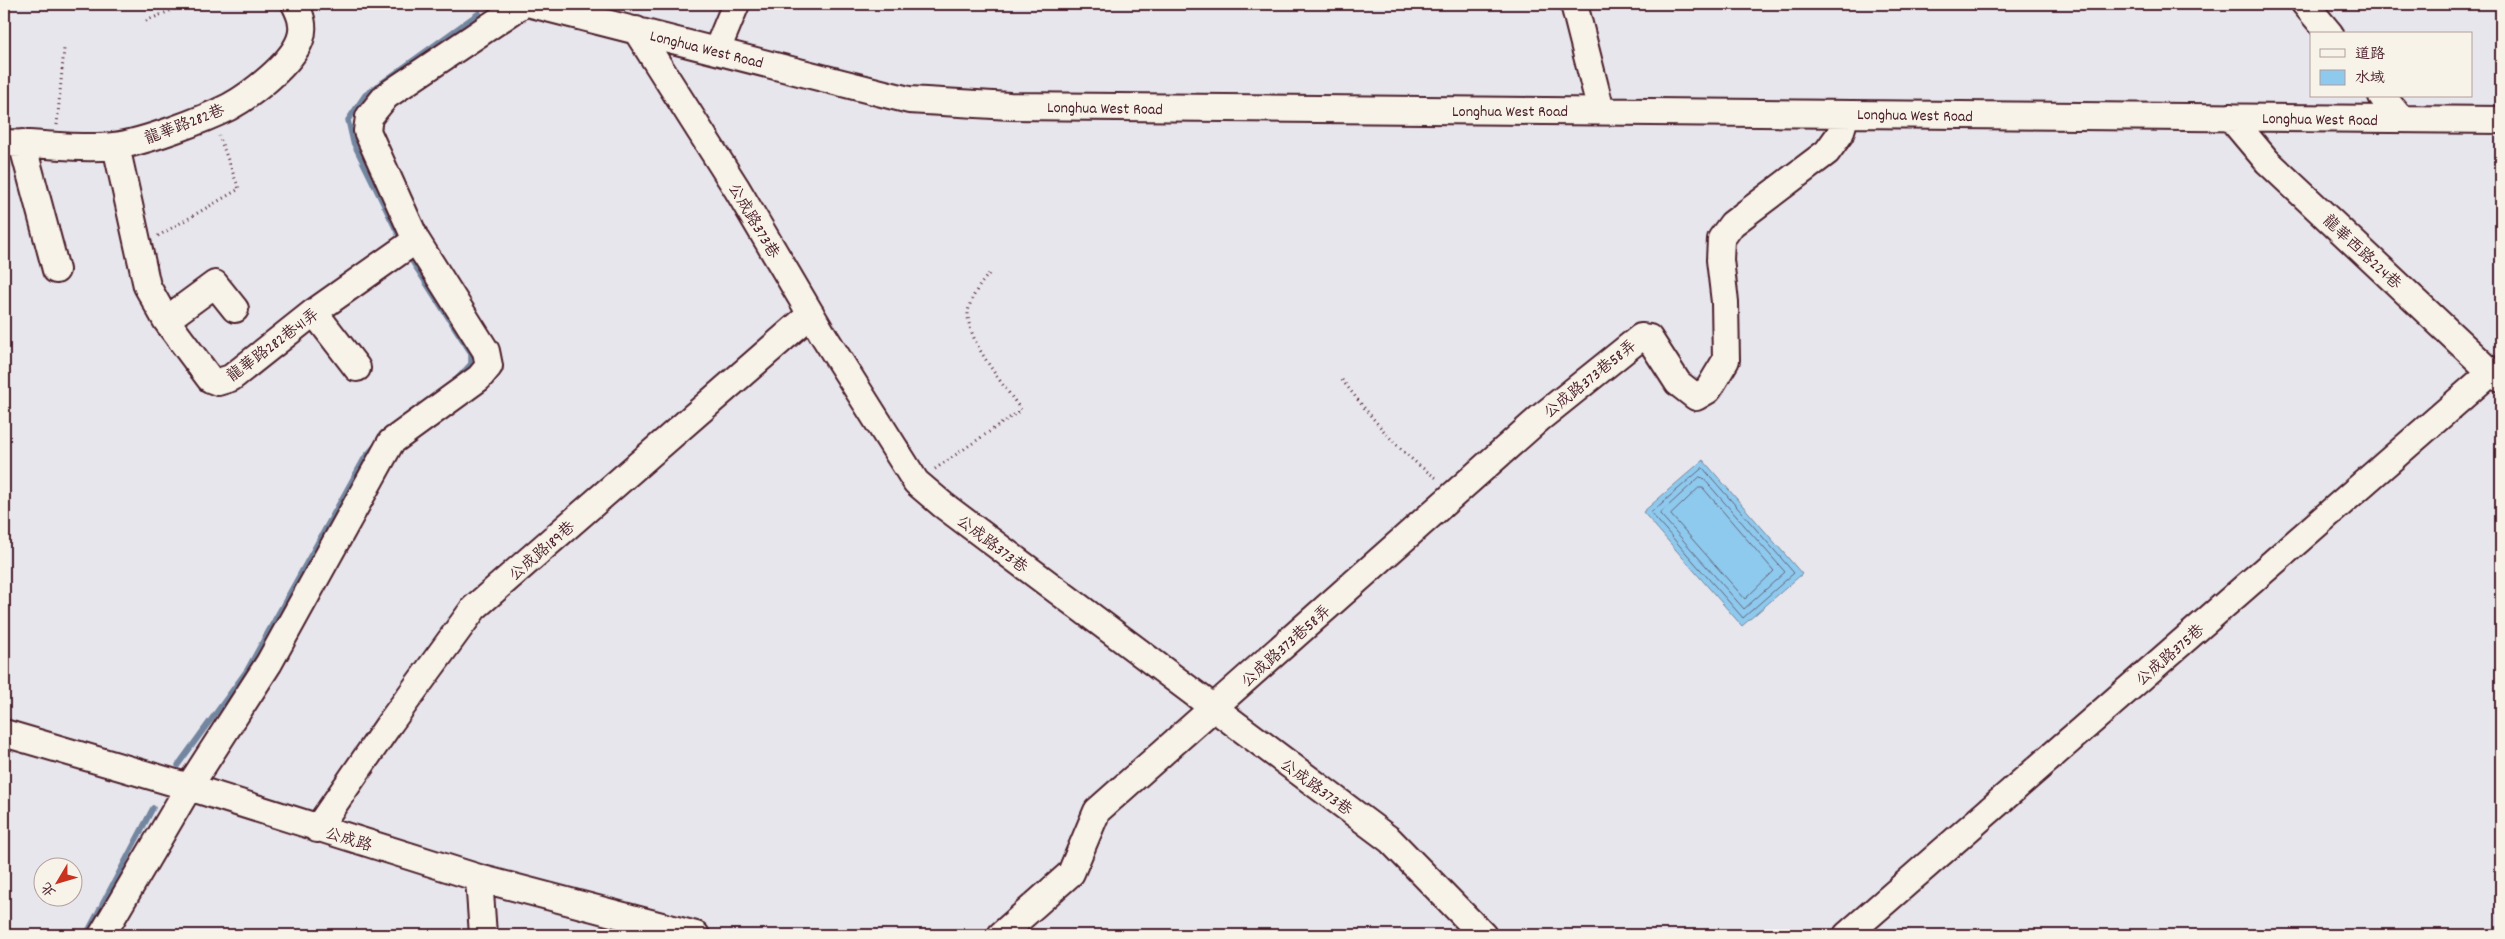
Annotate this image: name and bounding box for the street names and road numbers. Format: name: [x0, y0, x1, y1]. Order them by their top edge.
street label: Longhua West Road: [647, 25, 765, 76]
street label: Longhua West Road: [1047, 97, 1163, 122]
street label: 龍華路282巷: [141, 99, 228, 151]
street label: Longhua West Road: [1452, 101, 1568, 124]
street label: Longhua West Road: [1857, 104, 1973, 129]
street label: Longhua West Road: [2262, 108, 2378, 133]
street label: 公成路373巷: [721, 179, 784, 263]
street label: 龍華西路224巷: [2317, 210, 2406, 296]
street label: 龍華路282巷41弄: [222, 304, 325, 388]
street label: 公成路373巷58弄: [1539, 335, 1642, 425]
street label: 公成路373巷: [951, 510, 1032, 580]
street label: 公成路189巷: [504, 517, 581, 587]
street label: 公成路373巷58弄: [1237, 600, 1337, 694]
street label: 公成路375巷: [2131, 619, 2210, 692]
street label: 公成路373巷: [1275, 754, 1356, 822]
street label: 公成路: [322, 822, 375, 858]

